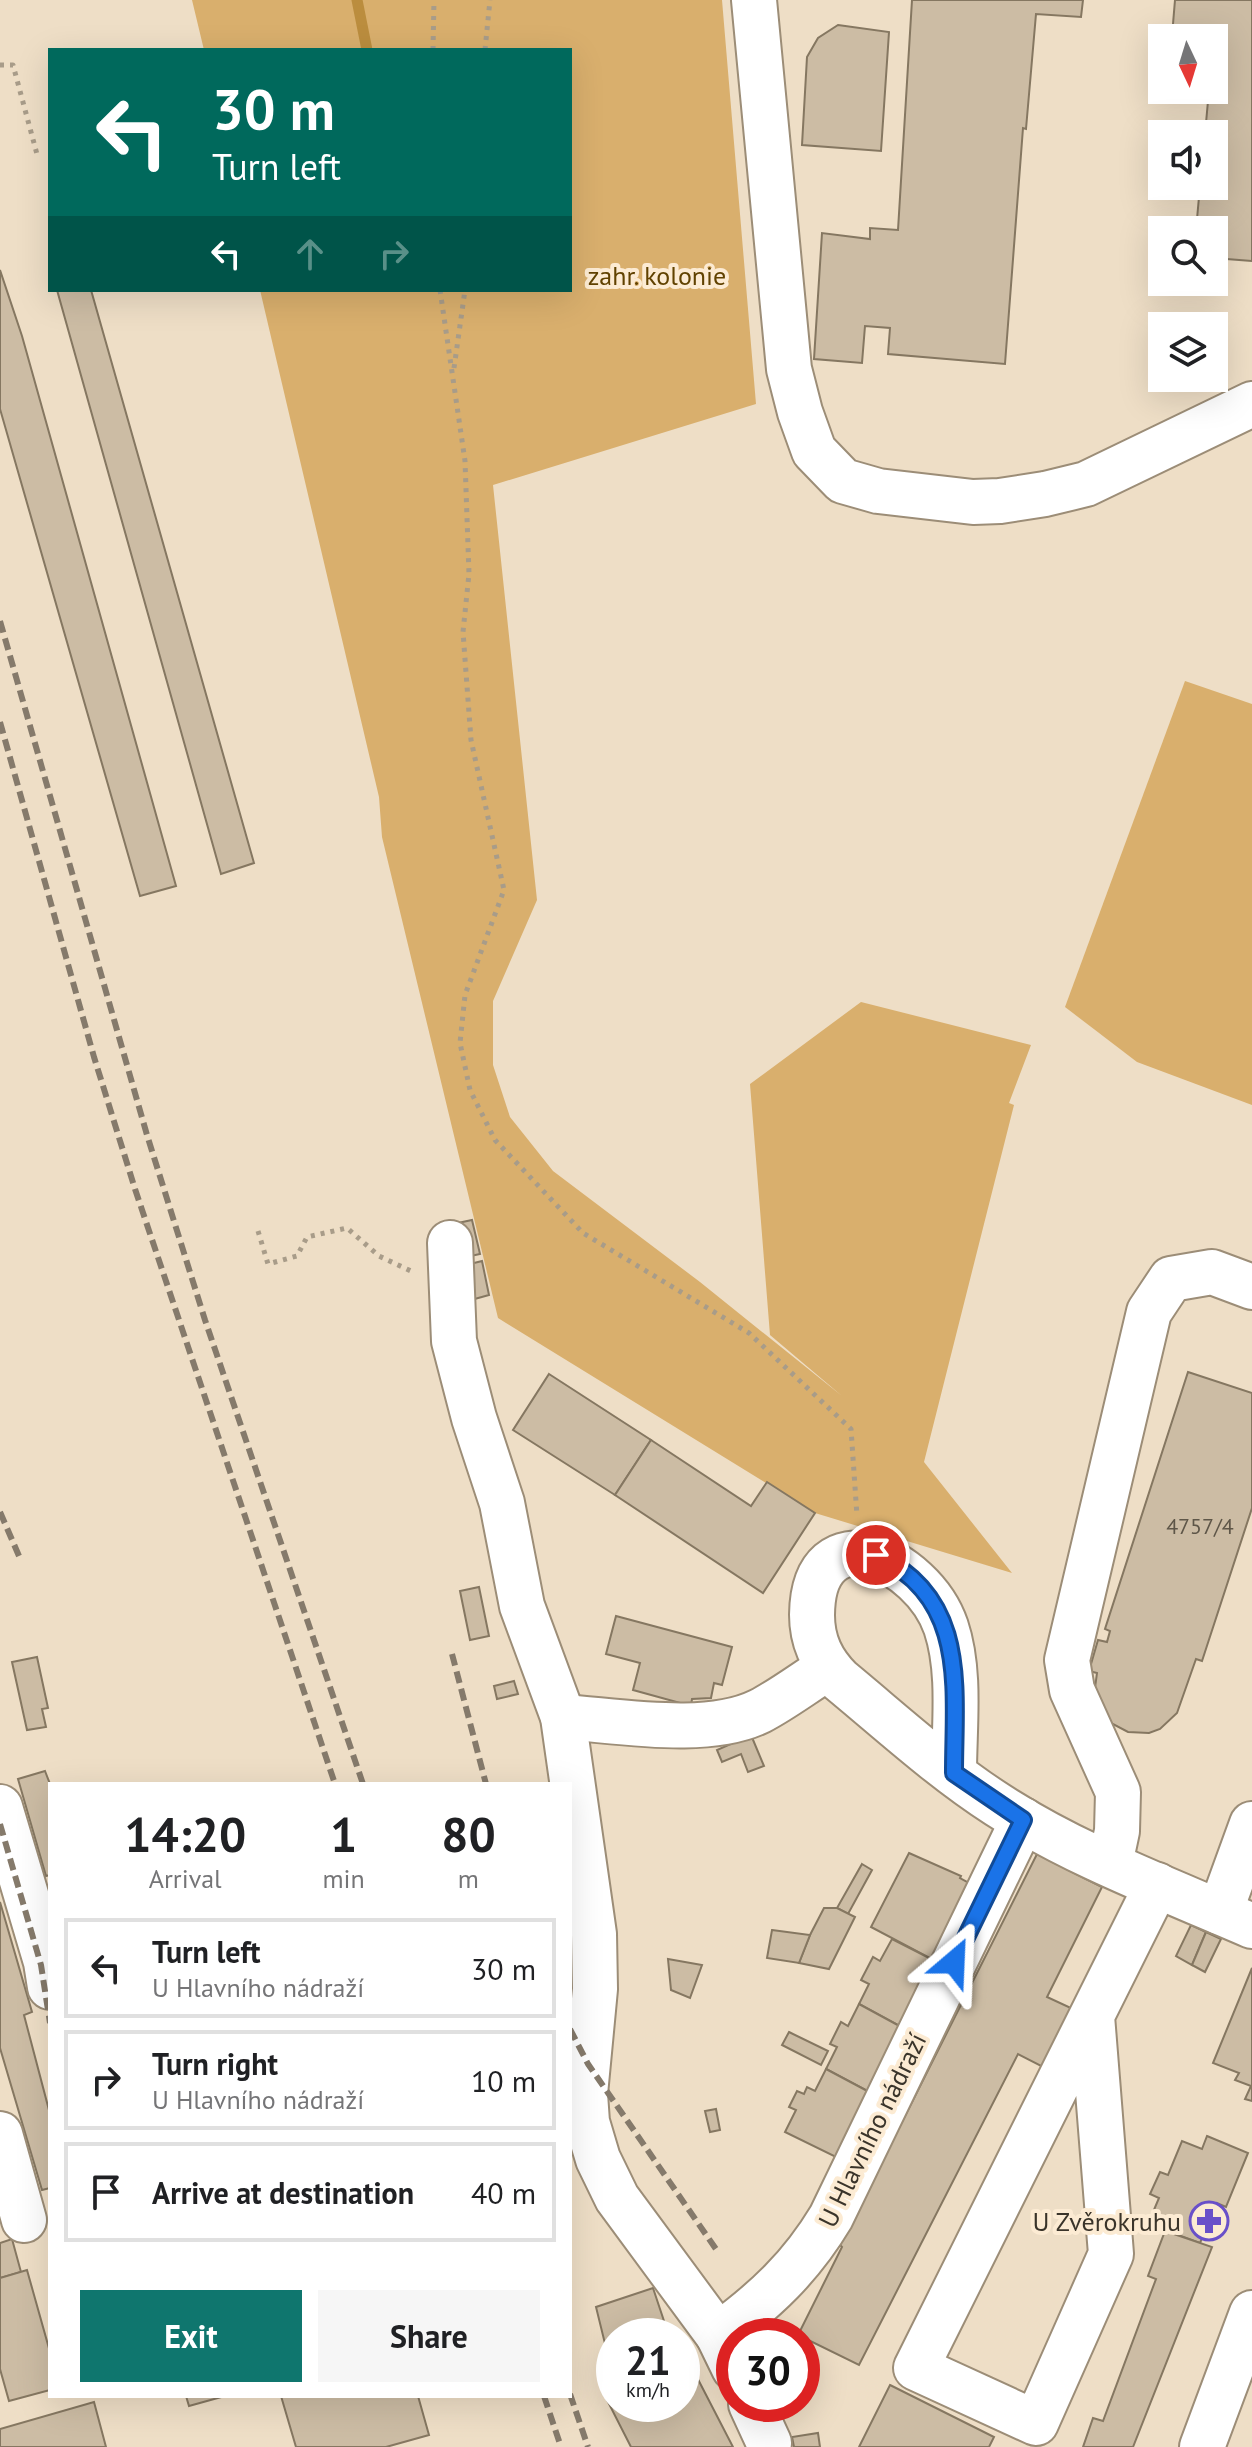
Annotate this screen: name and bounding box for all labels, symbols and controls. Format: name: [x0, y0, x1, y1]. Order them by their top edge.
north arrow: [1148, 24, 1228, 104]
map controls: [1148, 24, 1228, 392]
text: 30 m: [212, 73, 335, 145]
icon: left: [80, 80, 184, 184]
button: sound: [1148, 120, 1228, 200]
text: Turn left: [212, 143, 341, 190]
button: search: [1148, 216, 1228, 296]
icon: left: [204, 232, 248, 276]
icon: ahead: [288, 232, 332, 276]
icon: right: [372, 232, 416, 276]
park label: zahr. kolonie: [588, 259, 726, 292]
button: layers: [1148, 312, 1228, 392]
house number: 4757/4: [1166, 1512, 1234, 1540]
pin: [842, 1521, 910, 1589]
icon: arrive: [854, 1533, 898, 1577]
text: 14:20: [124, 1803, 246, 1865]
text: 1: [330, 1803, 357, 1865]
text: 80: [441, 1803, 496, 1865]
text: Arrival: [149, 1862, 222, 1895]
text: min: [323, 1862, 365, 1895]
text: m: [458, 1862, 479, 1895]
position arrow: [912, 1920, 996, 2004]
text: Turn left: [152, 1932, 260, 1971]
icon: left: [84, 1946, 128, 1990]
text: 30 m: [471, 1949, 536, 1988]
text: U Hlavního nádraží: [152, 1971, 364, 2004]
street label: U Hlavního nádraží: [811, 2027, 933, 2233]
text: Turn right: [152, 2044, 278, 2083]
icon: right: [84, 2058, 128, 2102]
text: 10 m: [471, 2061, 536, 2100]
text: U Hlavního nádraží: [152, 2083, 364, 2116]
icon: arrive: [84, 2170, 128, 2214]
text: Arrive at destination: [152, 2173, 414, 2212]
text: 40 m: [471, 2173, 536, 2212]
pharmacy icon: U Zvěrokruhu: [1188, 2200, 1230, 2242]
place label: U Zvěrokruhu: [1033, 2205, 1181, 2238]
button: Exit: [80, 2290, 302, 2382]
button: Share: [318, 2290, 540, 2382]
speed limit sign: 30: [716, 2318, 820, 2422]
text: 21: [625, 2334, 671, 2386]
text: km/h: [626, 2377, 670, 2403]

